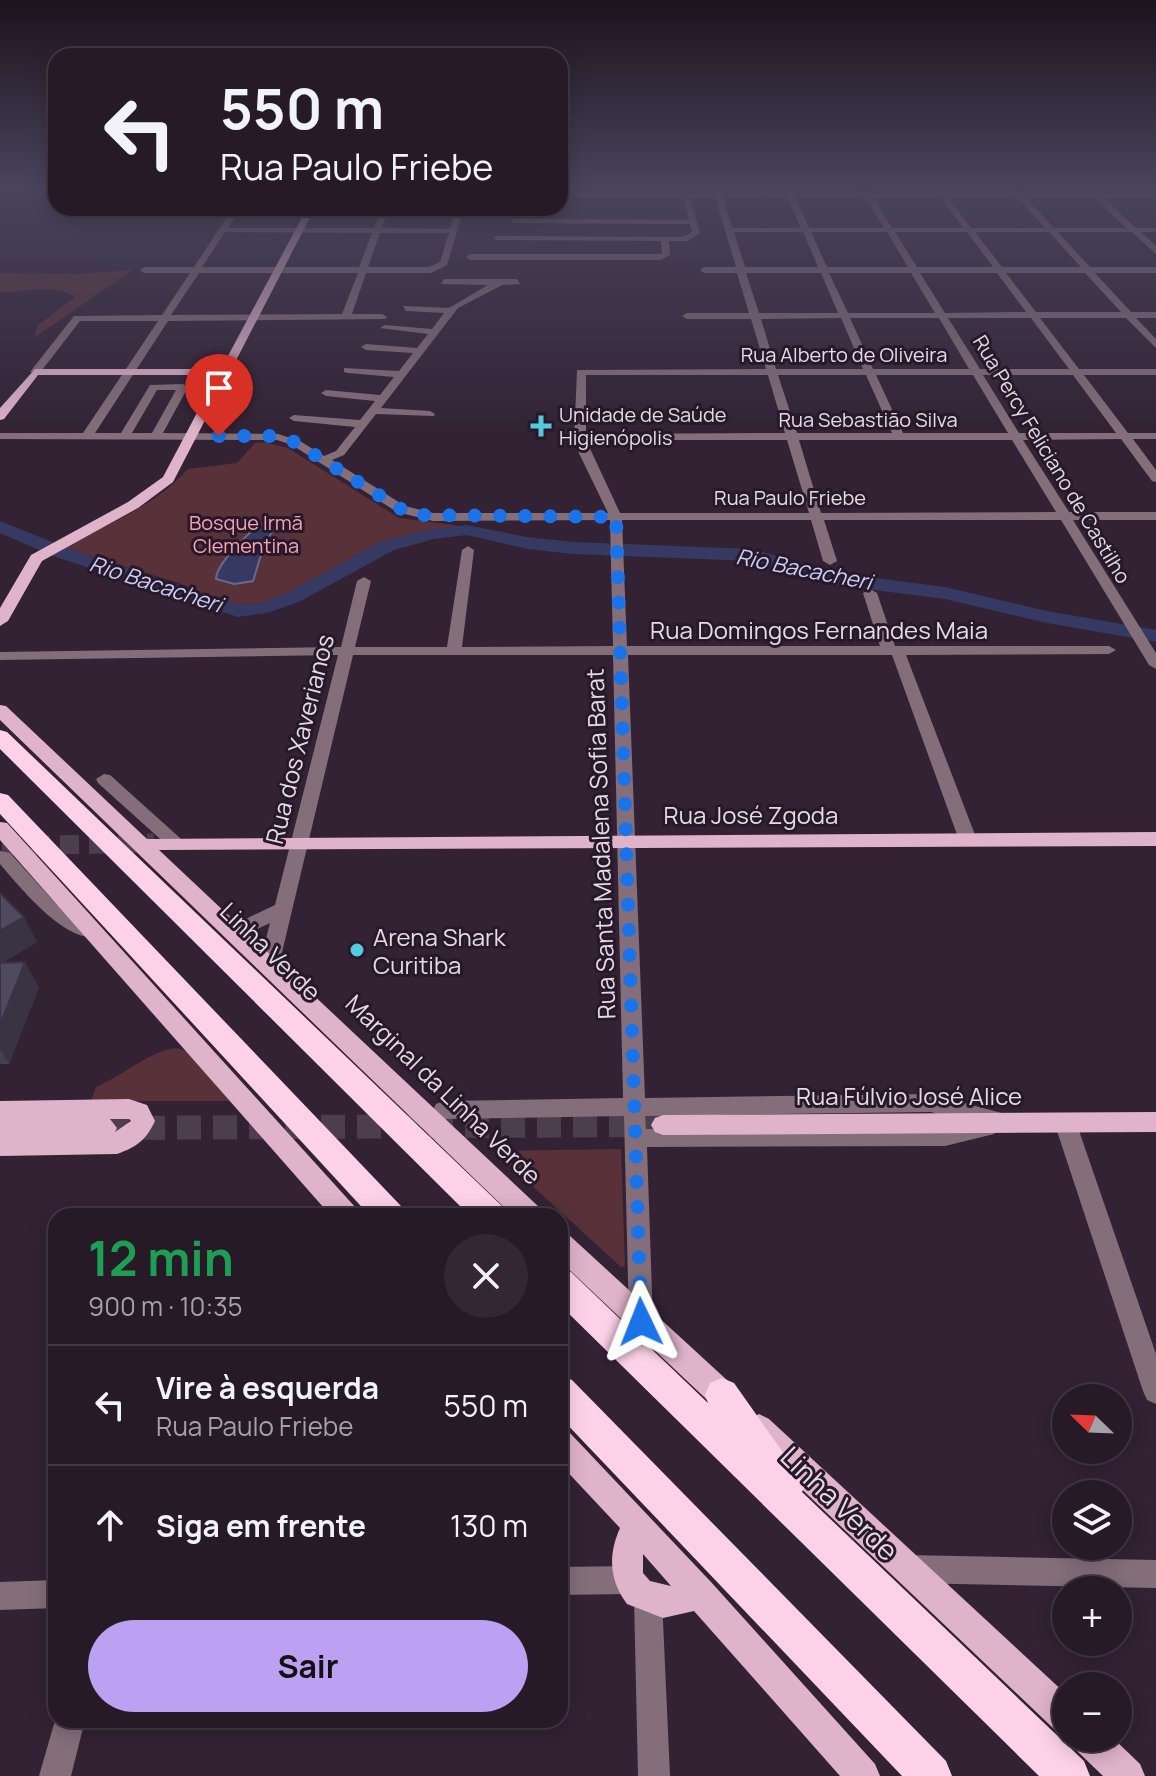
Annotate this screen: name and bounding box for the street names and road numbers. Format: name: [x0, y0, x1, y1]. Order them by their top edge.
street label: Rua Percy Feliciano de Castilho: [967, 330, 1137, 588]
street label: Rua Alberto de Oliveira: [741, 341, 947, 368]
street label: Rua Sebastião Silva: [778, 406, 958, 433]
street label: Rua Paulo Friebe: [714, 484, 866, 511]
street label: Rua Domingos Fernandes Maia: [650, 613, 988, 646]
street label: Rua dos Xaverianos: [257, 631, 341, 847]
street label: Rua Santa Madalena Sofia Barat: [577, 668, 623, 1020]
street label: Rua José Zgoda: [664, 798, 838, 831]
street label: Linha Verde: [213, 895, 329, 1007]
street label: Marginal da Linha Verde: [339, 987, 549, 1191]
street label: Rua Fúlvio José Alice: [796, 1079, 1022, 1112]
street label: Linha Verde: [773, 1437, 907, 1569]

